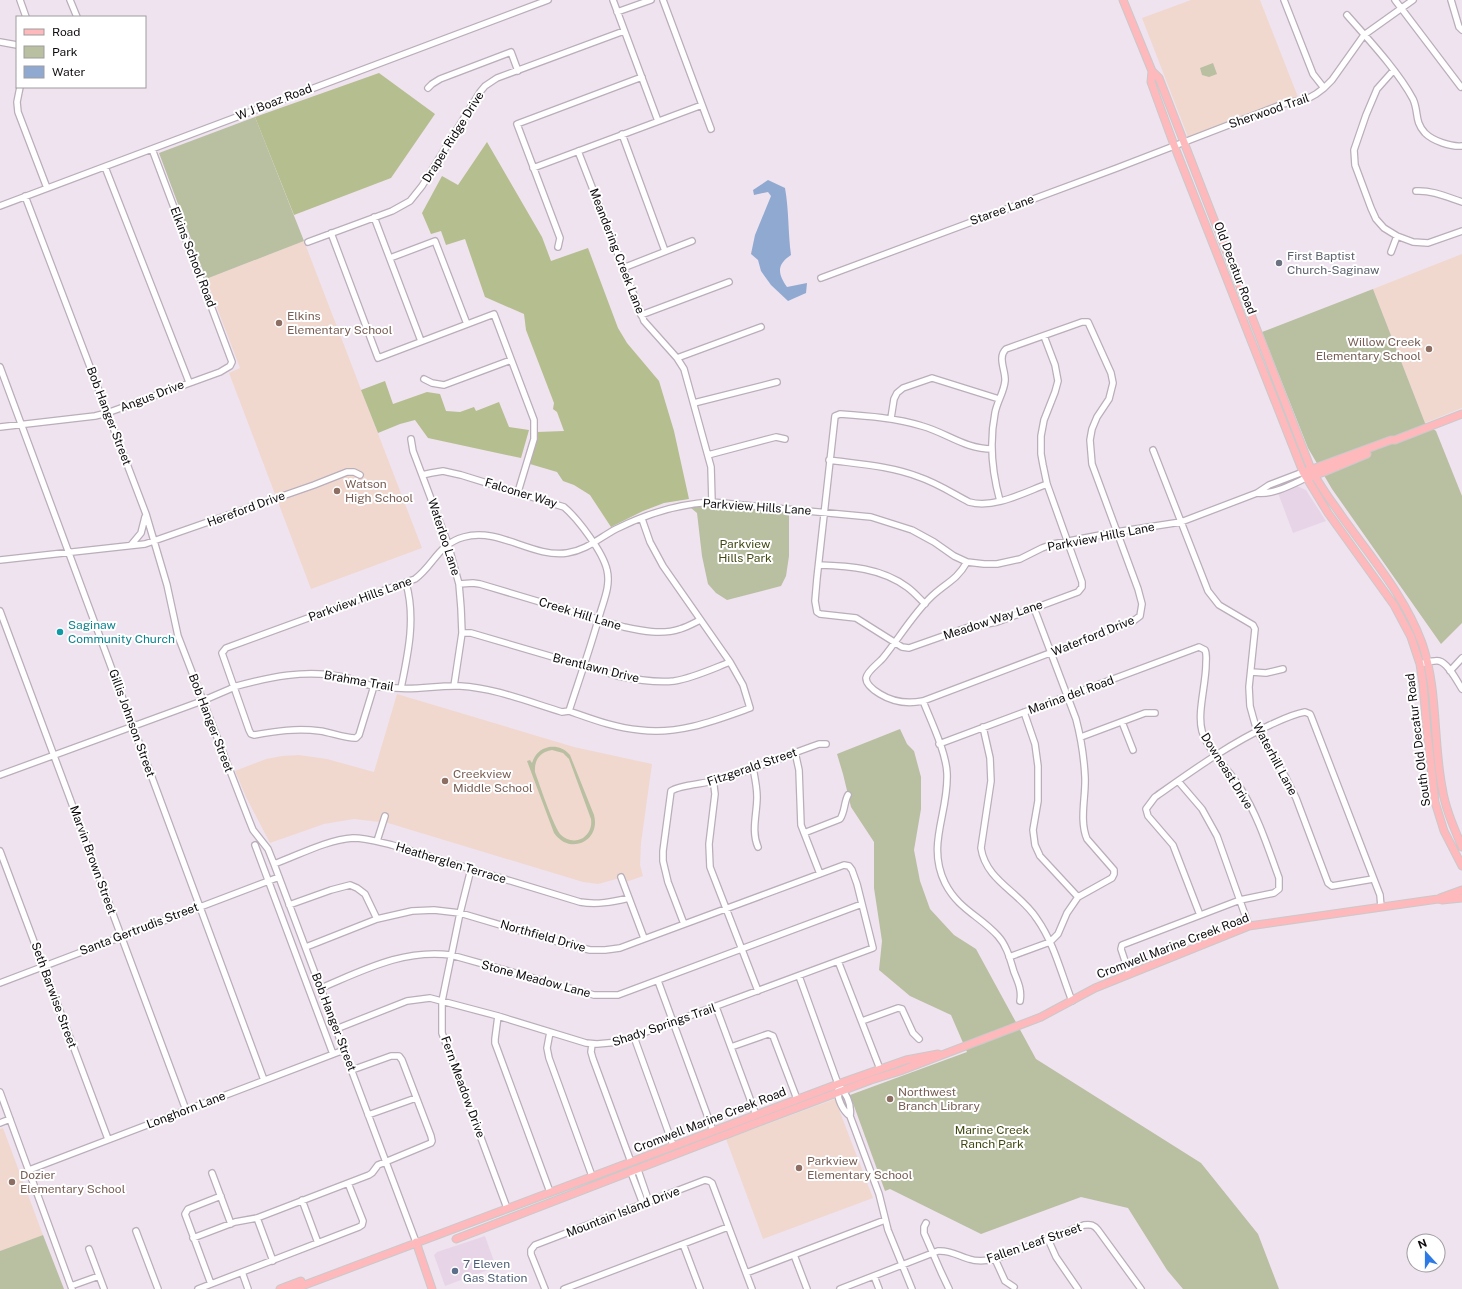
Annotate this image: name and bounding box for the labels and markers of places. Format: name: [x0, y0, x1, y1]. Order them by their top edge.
place label: First Baptist Church-Saginaw: [1287, 249, 1380, 277]
marker: First Baptist Church-Saginaw: [1274, 258, 1284, 268]
place label: Elkins Elementary School: [287, 309, 393, 337]
marker: Elkins Elementary School: [274, 318, 284, 328]
place label: Willow Creek Elementary School: [1316, 335, 1421, 363]
marker: Willow Creek Elementary School: [1424, 344, 1434, 354]
place label: Watson High School: [345, 477, 413, 505]
marker: Watson High School: [332, 486, 342, 496]
place label: Saginaw Community Church: [68, 618, 175, 646]
marker: Saginaw Community Church: [55, 627, 65, 637]
place label: Creekview Middle School: [453, 767, 533, 795]
marker: Creekview Middle School: [440, 776, 450, 786]
place label: Northwest Branch Library: [898, 1085, 980, 1113]
marker: Northwest Branch Library: [885, 1094, 895, 1104]
place label: Parkview Elementary School: [807, 1154, 913, 1182]
marker: Parkview Elementary School: [794, 1163, 804, 1173]
place label: Dozier Elementary School: [20, 1168, 126, 1196]
marker: Dozier Elementary School: [7, 1177, 17, 1187]
place label: 7 Eleven Gas Station: [463, 1257, 528, 1285]
marker: 7 Eleven Gas Station: [450, 1266, 460, 1276]

